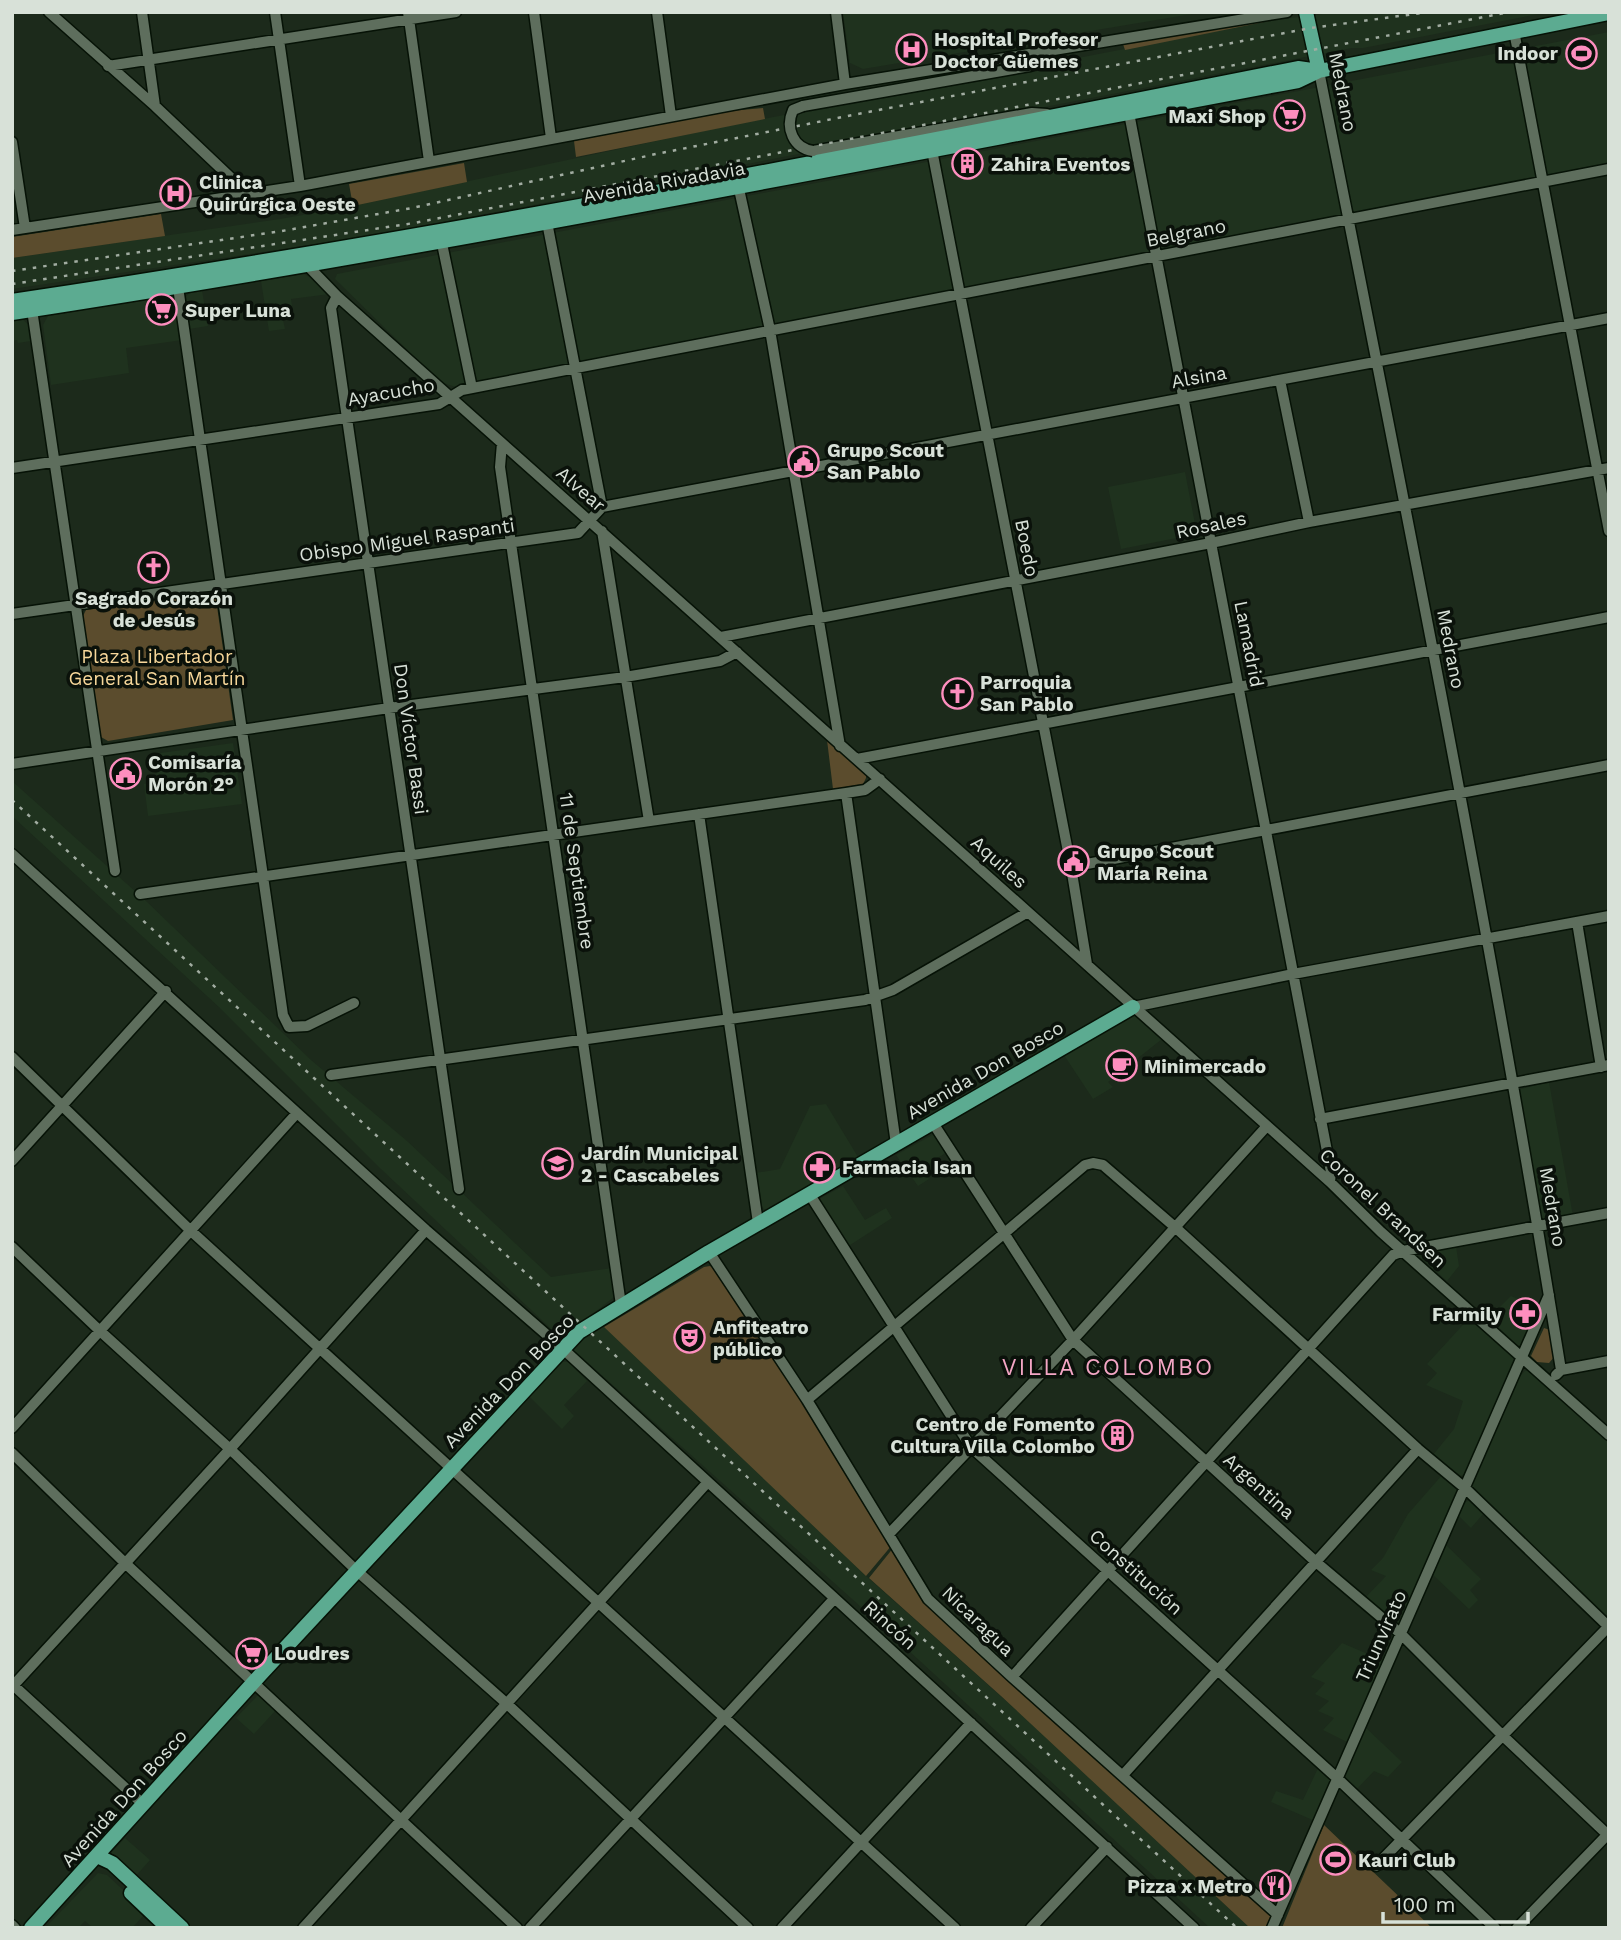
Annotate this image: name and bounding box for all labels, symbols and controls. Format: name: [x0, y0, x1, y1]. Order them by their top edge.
place label: Hospital Profesor Doctor Güemes: [934, 28, 1099, 73]
hospital icon: Hospital Profesor Doctor Güemes: [894, 33, 928, 67]
sports icon: Indoor: [1564, 36, 1598, 70]
place label: Indoor: [1497, 42, 1559, 65]
street label: Medrano: [1324, 50, 1362, 134]
supermarket icon: Maxi Shop: [1272, 99, 1306, 133]
place label: Maxi Shop: [1168, 105, 1266, 128]
building icon: Zahira Eventos: [951, 147, 985, 181]
place label: Zahira Eventos: [991, 153, 1130, 176]
street label: Avenida Rivadavia: [581, 156, 747, 208]
place label: Clinica Quirúrgica Oeste: [199, 171, 356, 216]
hospital icon: Clinica Quirúrgica Oeste: [159, 176, 193, 210]
street label: Belgrano: [1144, 214, 1228, 252]
supermarket icon: Super Luna: [145, 293, 179, 327]
place label: Super Luna: [185, 299, 291, 322]
street label: Alsina: [1169, 361, 1229, 393]
street label: Ayacucho: [346, 373, 436, 411]
place label: Grupo Scout San Pablo: [827, 439, 945, 484]
public building icon: Grupo Scout San Pablo: [787, 444, 821, 478]
street label: Alvear: [552, 462, 610, 517]
street label: Rosales: [1174, 506, 1248, 544]
street label: Obispo Miguel Raspanti: [298, 513, 516, 567]
street label: Boedo: [1010, 517, 1044, 579]
church icon: Sagrado Corazón de Jesús: [137, 550, 171, 584]
place label: Sagrado Corazón de Jesús: [75, 587, 233, 632]
street label: Lamadrid: [1229, 599, 1269, 689]
street label: Medrano: [1432, 607, 1470, 691]
park label: Plaza Libertador General San Martín: [68, 645, 246, 690]
street label: Don Víctor Bassi: [389, 662, 433, 816]
place label: Parroquia San Pablo: [980, 671, 1074, 716]
church icon: Parroquia San Pablo: [940, 676, 974, 710]
place label: Comisaría Morón 2°: [148, 751, 242, 796]
public building icon: Comisaría Morón 2°: [108, 756, 142, 790]
street label: 11 de Septiembre: [555, 791, 599, 951]
street label: Aquiles: [966, 831, 1032, 893]
place label: Grupo Scout María Reina: [1097, 840, 1215, 885]
public building icon: Grupo Scout María Reina: [1057, 845, 1091, 879]
street label: Avenida Don Bosco: [902, 1016, 1068, 1124]
cafe icon: Minimercado: [1104, 1049, 1138, 1083]
place label: Minimercado: [1144, 1055, 1266, 1078]
place label: Jardín Municipal 2 - Cascabeles: [581, 1142, 739, 1187]
street label: Coronel Brandsen: [1315, 1143, 1451, 1273]
school or university icon: Jardín Municipal 2 - Cascabeles: [541, 1147, 575, 1181]
pharmacy icon: Farmacia Isan: [802, 1150, 836, 1184]
place label: Farmacia Isan: [842, 1156, 972, 1179]
street label: Medrano: [1535, 1165, 1571, 1249]
pharmacy icon: Farmily: [1508, 1297, 1542, 1331]
place label: Farmily: [1432, 1303, 1502, 1326]
street label: Avenida Don Bosco: [439, 1309, 579, 1453]
place label: Anfiteatro público: [713, 1316, 809, 1361]
theatre icon: Anfiteatro público: [673, 1321, 707, 1355]
district label: VILLA COLOMBO: [1002, 1354, 1214, 1381]
place label: Centro de Fomento Cultura Villa Colombo: [890, 1413, 1095, 1458]
building icon: Centro de Fomento Cultura Villa Colombo: [1101, 1418, 1135, 1452]
street label: Argentina: [1219, 1448, 1300, 1524]
street label: Constitución: [1085, 1524, 1187, 1620]
street label: Nicaragua: [937, 1581, 1019, 1661]
street label: Triunvirato: [1350, 1586, 1412, 1686]
street label: Rincón: [859, 1595, 921, 1655]
supermarket icon: Loudres: [234, 1636, 268, 1670]
place label: Loudres: [274, 1642, 350, 1665]
street label: Avenida Don Bosco: [56, 1724, 192, 1872]
sports icon: Kauri Club: [1318, 1843, 1352, 1877]
place label: Kauri Club: [1358, 1849, 1456, 1872]
restaurant icon: Pizza x Metro: [1259, 1869, 1293, 1903]
place label: Pizza x Metro: [1127, 1875, 1253, 1898]
scale bar: [1383, 1881, 1528, 1925]
text: 100 m: [1394, 1892, 1456, 1917]

